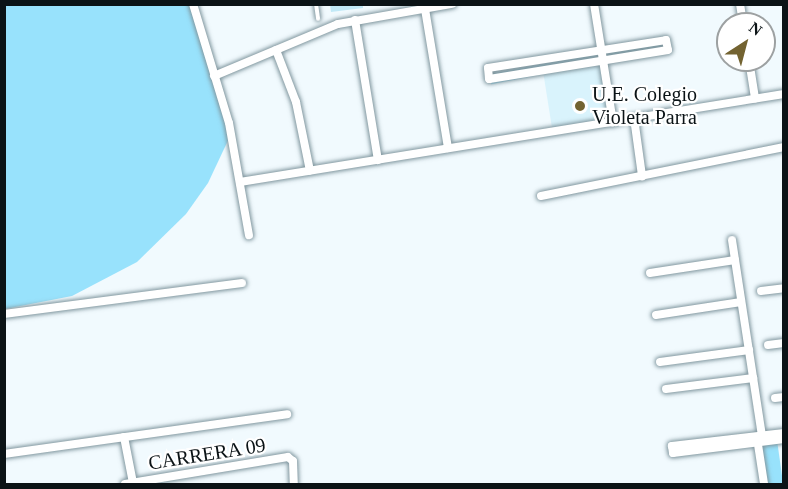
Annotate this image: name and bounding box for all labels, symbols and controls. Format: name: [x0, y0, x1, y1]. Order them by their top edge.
north arrow: [716, 12, 776, 72]
text: N: [746, 18, 765, 39]
place label: U.E. Colegio Violeta Parra: [592, 83, 697, 130]
marker: U.E. Colegio Violeta Parra: [573, 99, 587, 113]
street label: CARRERA 09: [146, 433, 268, 475]

